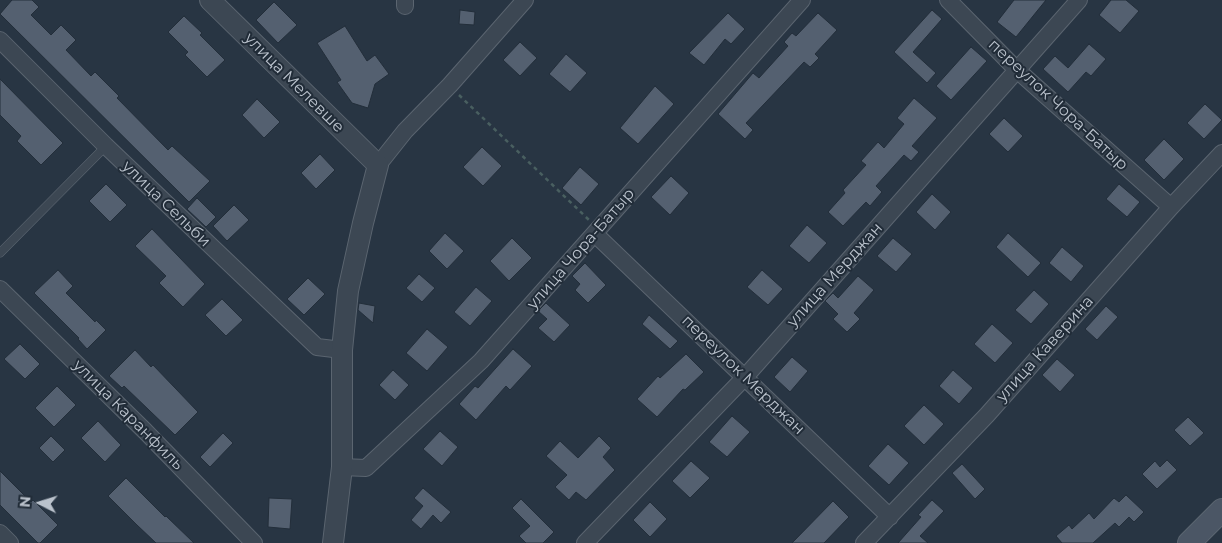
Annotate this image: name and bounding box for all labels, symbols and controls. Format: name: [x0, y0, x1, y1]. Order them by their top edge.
street label: улица Мелевше: [240, 29, 348, 137]
street label: переулок Чора-Батыр: [984, 35, 1132, 175]
street label: улица Сельби: [118, 157, 214, 251]
street label: улица Чора-Батыр: [523, 185, 639, 313]
street label: улица Мерджан: [783, 219, 887, 331]
street label: улица Каверина: [992, 292, 1098, 406]
street label: переулок Мерджан: [678, 311, 808, 439]
street label: улица Каранфиль: [69, 356, 187, 474]
north arrow: [15, 478, 65, 528]
text: N: [16, 495, 35, 508]

